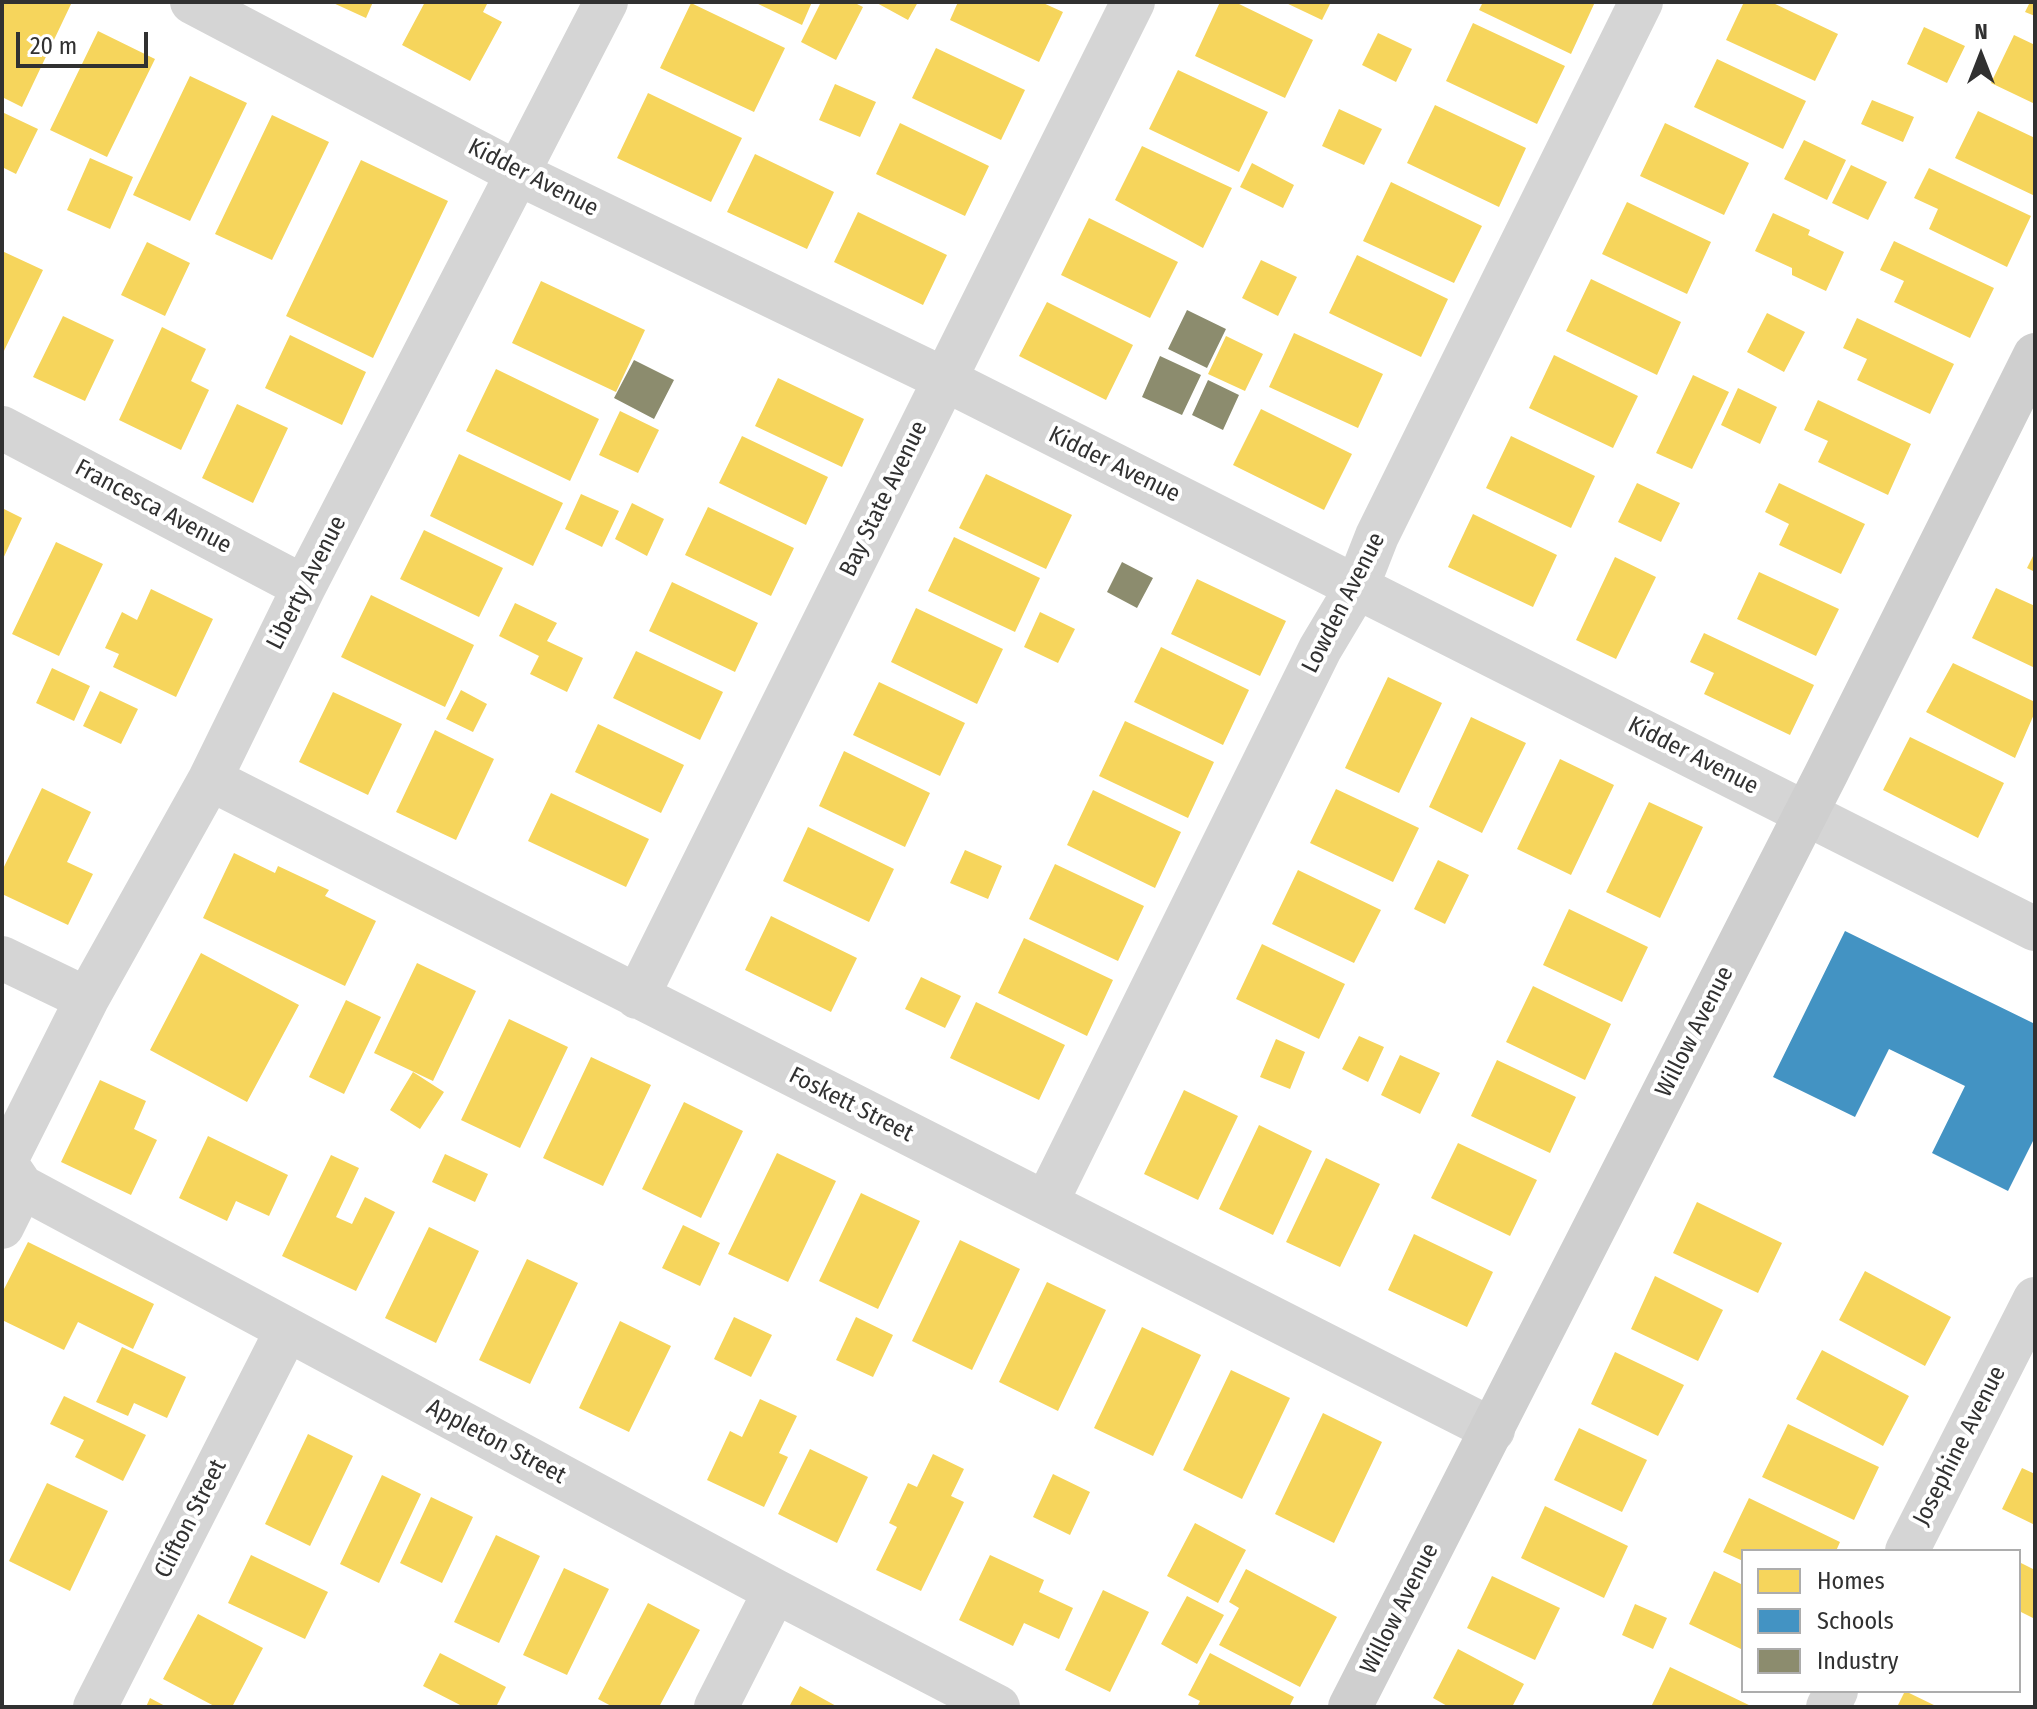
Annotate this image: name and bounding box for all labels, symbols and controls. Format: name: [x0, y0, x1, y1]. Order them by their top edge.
scale bar: [20, 16, 152, 66]
north arrow: [1941, 16, 2021, 96]
text: N: [1974, 18, 1988, 45]
text: 20 m: [30, 32, 77, 60]
street label: Kidder Avenue: [463, 133, 603, 223]
street label: Bay State Avenue: [834, 417, 934, 581]
street label: Kidder Avenue: [1044, 421, 1184, 509]
street label: Francesca Avenue: [70, 454, 236, 560]
street label: Liberty Avenue: [261, 511, 353, 655]
street label: Lowden Avenue: [1296, 528, 1392, 678]
street label: Kidder Avenue: [1623, 711, 1763, 801]
street label: Willow Avenue: [1650, 962, 1740, 1102]
street label: Foskett Street: [784, 1061, 918, 1149]
street label: Josephine Avenue: [1907, 1361, 2013, 1531]
street label: Appleton Street: [421, 1393, 571, 1491]
street label: Clifton Street: [149, 1455, 233, 1583]
street label: Willow Avenue: [1355, 1539, 1445, 1679]
legend: [1741, 1549, 2021, 1693]
text: Homes: [1817, 1567, 1885, 1595]
text: Schools: [1817, 1607, 1894, 1635]
text: Industry: [1817, 1647, 1899, 1675]

